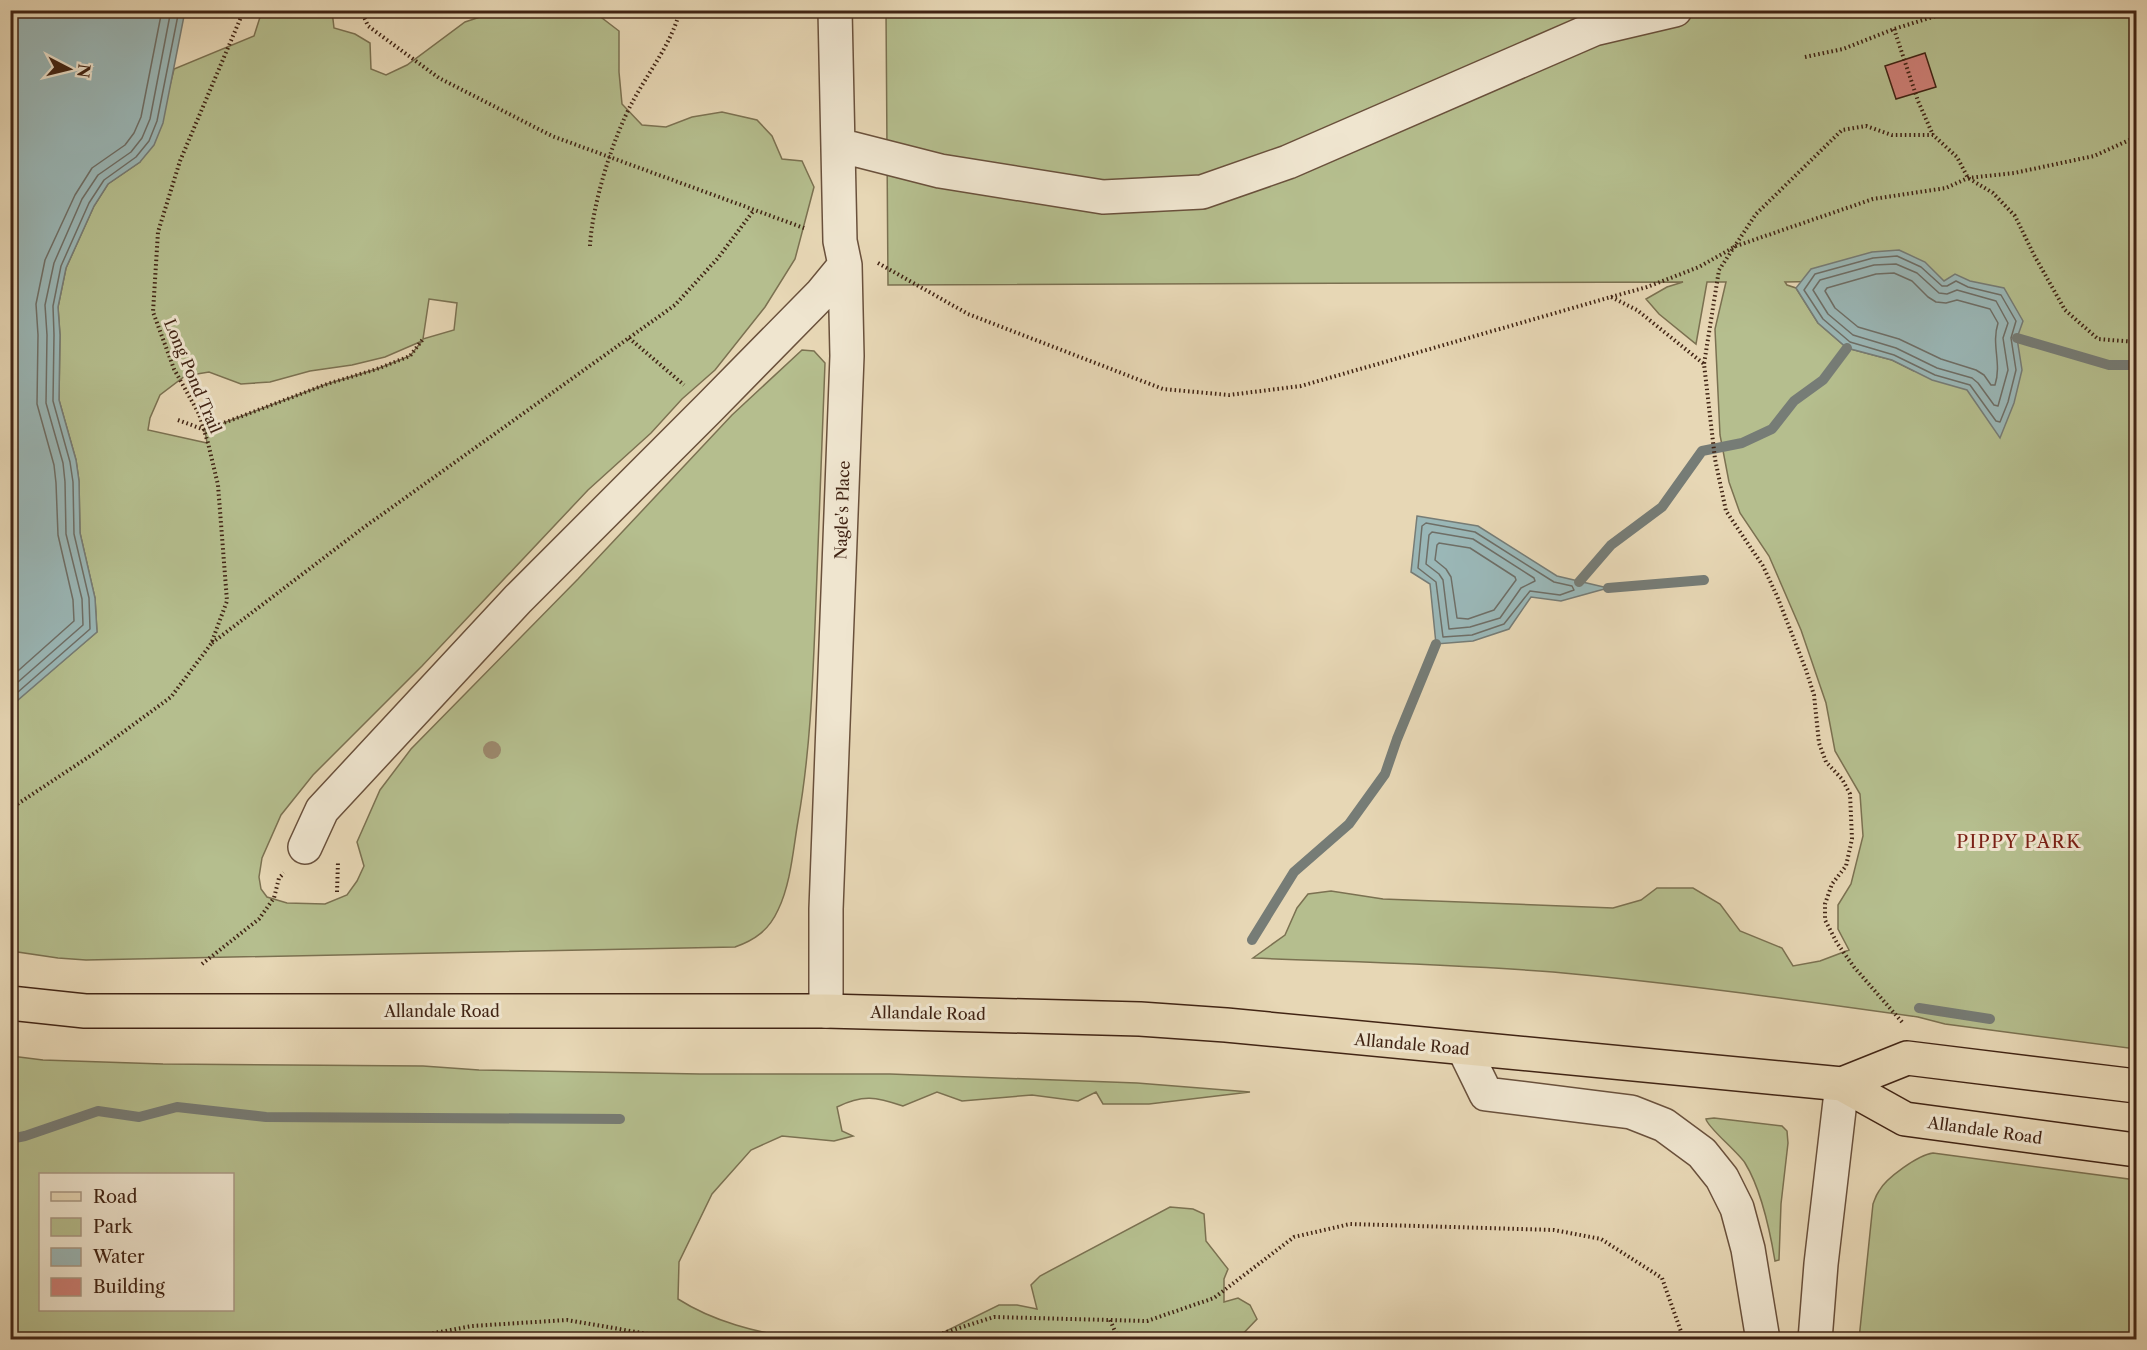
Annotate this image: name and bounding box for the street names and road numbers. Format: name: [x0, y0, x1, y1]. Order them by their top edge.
street label: Long Pond Trail: [160, 316, 226, 436]
street label: Nagle's Place: [830, 460, 854, 560]
street label: Allandale Road: [383, 1001, 500, 1021]
street label: Allandale Road: [869, 1002, 986, 1024]
street label: Allandale Road: [1353, 1029, 1471, 1059]
street label: Allandale Road: [1925, 1112, 2044, 1148]

